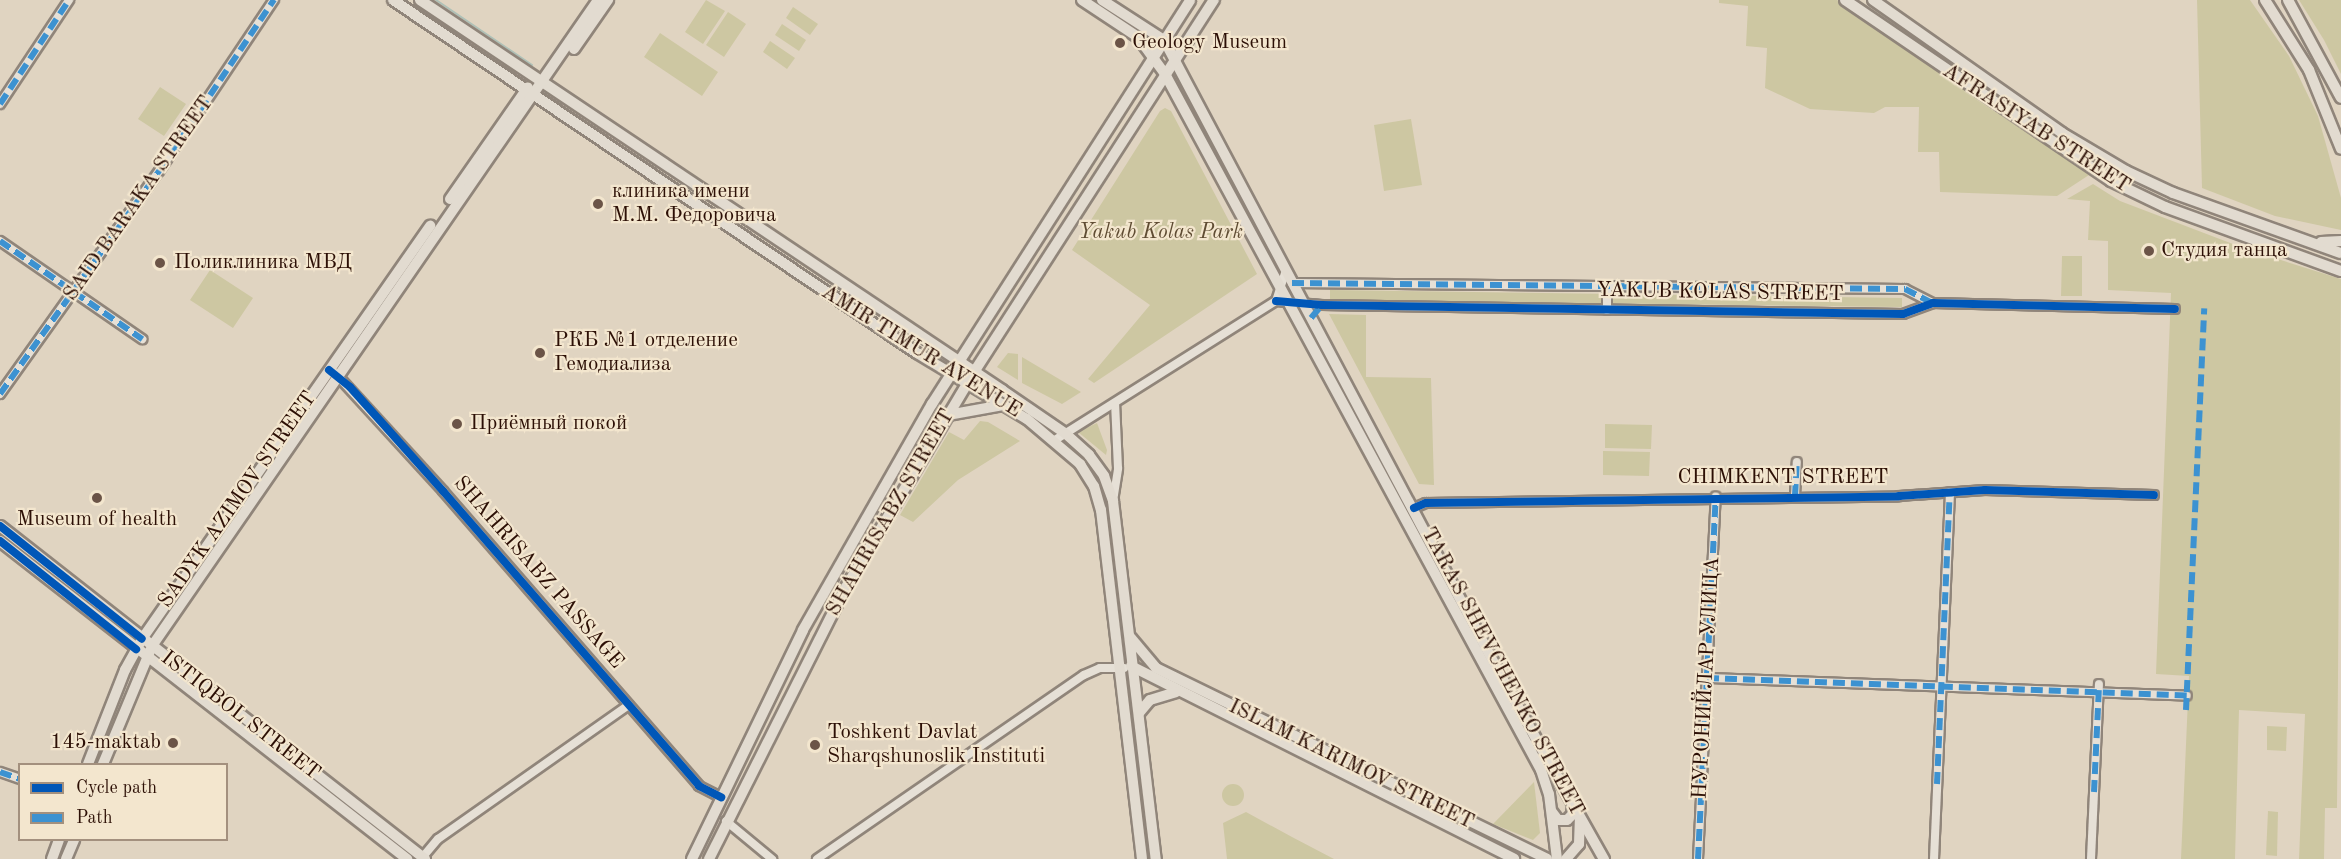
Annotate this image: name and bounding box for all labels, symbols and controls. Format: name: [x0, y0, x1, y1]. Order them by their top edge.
place label: Geology Museum: [1132, 30, 1287, 56]
marker: Geology Museum: [1113, 36, 1127, 50]
street label: AFRASIYAB STREET: [1937, 59, 2135, 199]
street label: SAID BARAKA STREET: [59, 92, 219, 306]
place label: клиника имени М.М. Федоровича: [612, 179, 776, 229]
marker: клиника имени М.М. Федоровича: [589, 195, 607, 213]
park label: Yakub Kolas Park: [1079, 220, 1243, 246]
place label: Студия танца: [2161, 238, 2287, 264]
marker: Студия танца: [2142, 244, 2156, 258]
place label: Поликлиника МВД: [174, 250, 352, 276]
marker: Поликлиника МВД: [151, 254, 169, 272]
street label: YAKUB KOLAS STREET: [1596, 278, 1844, 308]
street label: AMIR TIMUR AVENUE: [816, 280, 1026, 424]
place label: РКБ №1 отделение Гемодиализа: [554, 328, 738, 378]
marker: РКБ №1 отделение Гемодиализа: [531, 344, 549, 362]
street label: SADYK AZIMOV STREET: [153, 387, 323, 613]
street label: SHAHRISABZ STREET: [821, 405, 961, 621]
place label: Приёмный покой: [470, 411, 627, 437]
marker: Приёмный покой: [448, 415, 466, 433]
street label: CHIMKENT STREET: [1678, 465, 1888, 491]
street label: SHAHRISABZ PASSAGE: [447, 471, 629, 675]
marker: Museum of health: [90, 491, 104, 505]
place label: Museum of health: [17, 507, 177, 533]
street label: TARAS SHEVCHENKO STREET: [1415, 523, 1589, 821]
street label: НУРОНИЙЛАР УЛИЦА: [1688, 556, 1726, 800]
street label: ISTIQBOL STREET: [155, 646, 325, 786]
street label: ISLAM KARIMOV STREET: [1224, 695, 1478, 835]
place label: Toshkent Davlat Sharqshunoslik Instituti: [827, 720, 1045, 770]
place label: 145-maktab: [50, 730, 161, 756]
marker: 145-maktab: [166, 736, 180, 750]
marker: Toshkent Davlat Sharqshunoslik Instituti: [808, 738, 822, 752]
legend: [18, 763, 228, 841]
text: Cycle path: [76, 779, 157, 797]
text: Path: [76, 809, 112, 827]

